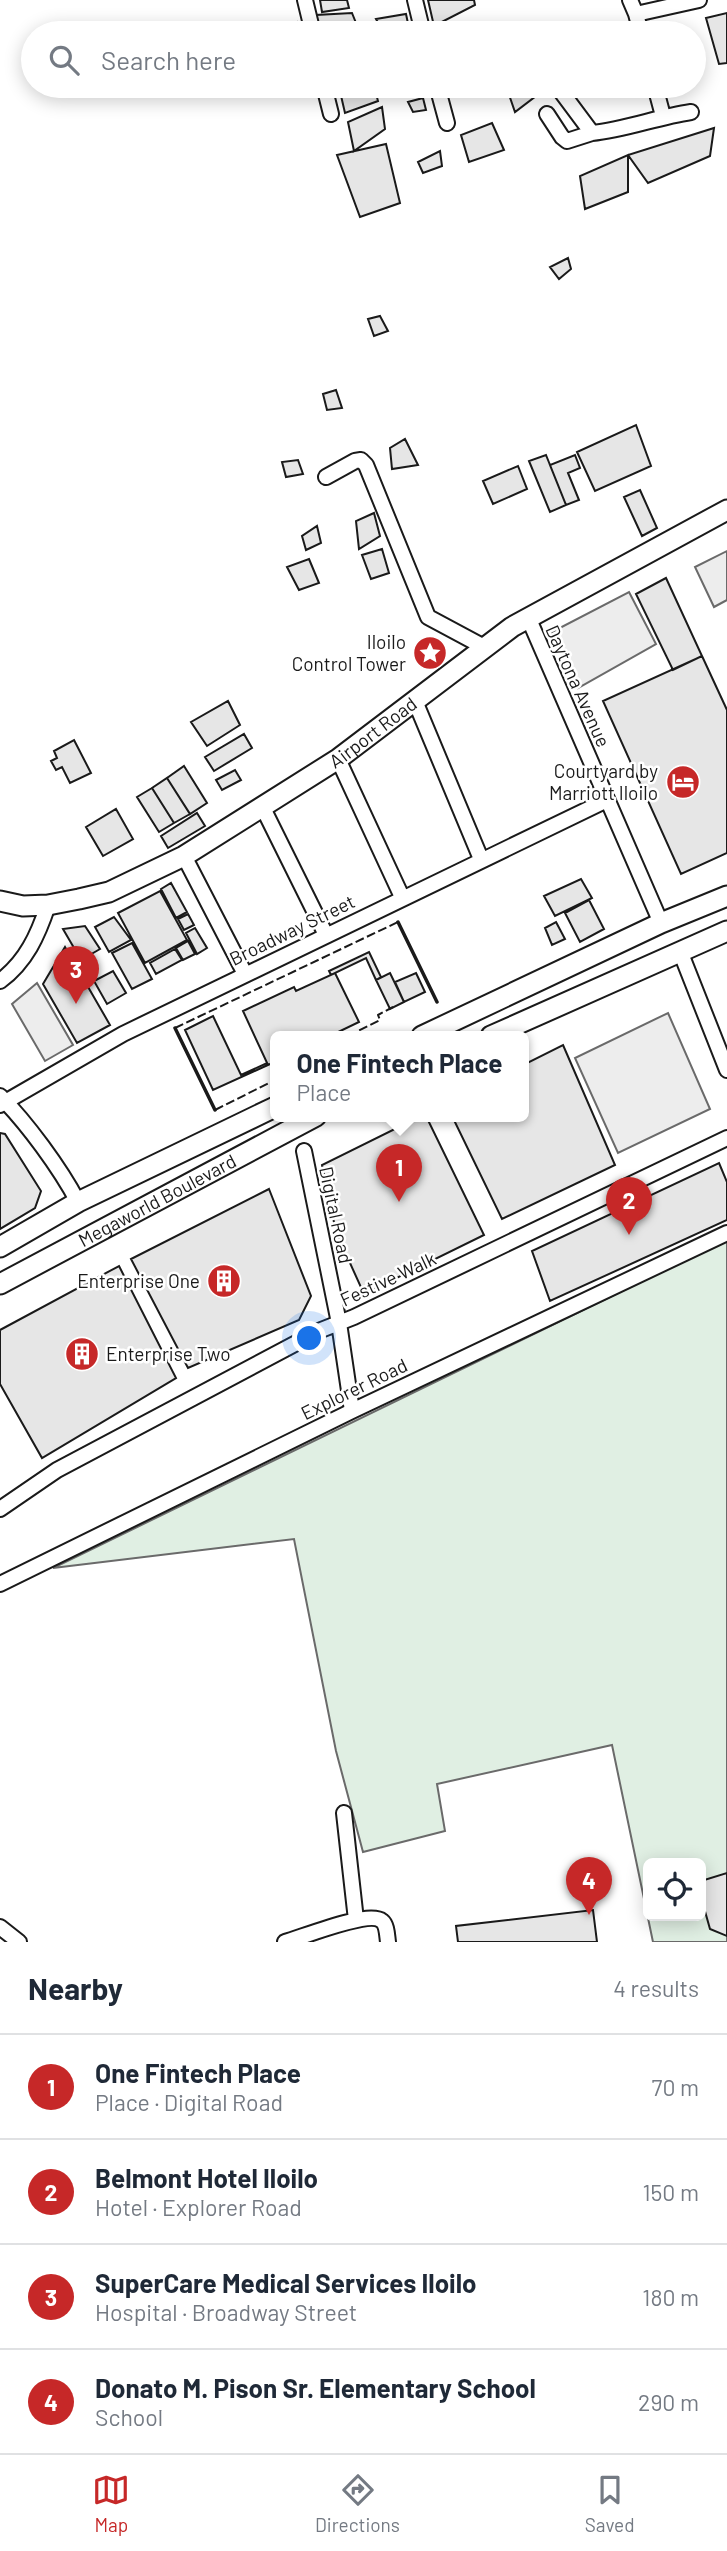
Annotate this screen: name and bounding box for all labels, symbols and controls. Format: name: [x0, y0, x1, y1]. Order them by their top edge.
search box: [21, 21, 706, 98]
icon: search: [45, 41, 83, 79]
text: Search here: [101, 44, 236, 75]
street label: Daytona Avenue: [541, 621, 616, 750]
place label: Iloilo Control Tower: [292, 630, 406, 675]
place icon: Iloilo Control Tower: [411, 634, 449, 672]
street label: Airport Road: [325, 691, 421, 773]
place label: Courtyard by Marriott Iloilo: [549, 759, 658, 804]
hotel icon: Courtyard by Marriott Iloilo: [664, 763, 702, 801]
street label: Broadway Street: [225, 889, 358, 970]
pin: 3: [53, 946, 99, 1004]
popup: [270, 1031, 529, 1122]
text: One Fintech Place: [297, 1047, 502, 1078]
text: Place: [297, 1078, 351, 1106]
pin: 1: [376, 1144, 422, 1202]
street label: Megaworld Boulevard: [74, 1149, 240, 1251]
street label: Digital Road: [315, 1164, 358, 1265]
pin: 2: [606, 1177, 652, 1235]
street label: Festive Walk: [336, 1246, 439, 1311]
building icon: Enterprise One: [205, 1262, 243, 1300]
place label: Enterprise One: [77, 1269, 200, 1292]
your location: [292, 1321, 326, 1355]
building icon: Enterprise Two: [63, 1335, 101, 1373]
place label: Enterprise Two: [106, 1342, 231, 1365]
street label: Explorer Road: [297, 1353, 411, 1424]
pin: 4: [566, 1857, 612, 1915]
map controls: [643, 1858, 706, 1921]
button: locate: [643, 1858, 706, 1921]
text: Nearby: [28, 1970, 123, 2006]
text: 4 results: [613, 1974, 699, 2002]
text: One Fintech Place: [95, 2057, 301, 2088]
text: 1: [47, 2073, 55, 2101]
text: 70 m: [652, 2073, 699, 2101]
text: Place · Digital Road: [95, 2088, 283, 2116]
text: Belmont Hotel Iloilo: [95, 2162, 318, 2193]
text: 2: [45, 2178, 57, 2206]
text: 150 m: [643, 2178, 699, 2206]
text: Hotel · Explorer Road: [95, 2193, 302, 2221]
text: SuperCare Medical Services Iloilo: [95, 2267, 477, 2298]
text: 3: [45, 2283, 57, 2311]
text: 180 m: [642, 2283, 699, 2311]
text: Hospital · Broadway Street: [95, 2298, 357, 2326]
text: Donato M. Pison Sr. Elementary School: [95, 2372, 536, 2403]
text: 4: [44, 2388, 58, 2416]
text: 290 m: [638, 2388, 699, 2416]
text: School: [95, 2403, 163, 2431]
tab: Map: [92, 2471, 130, 2536]
tab: Directions: [315, 2471, 400, 2536]
tab: Saved: [585, 2471, 635, 2536]

